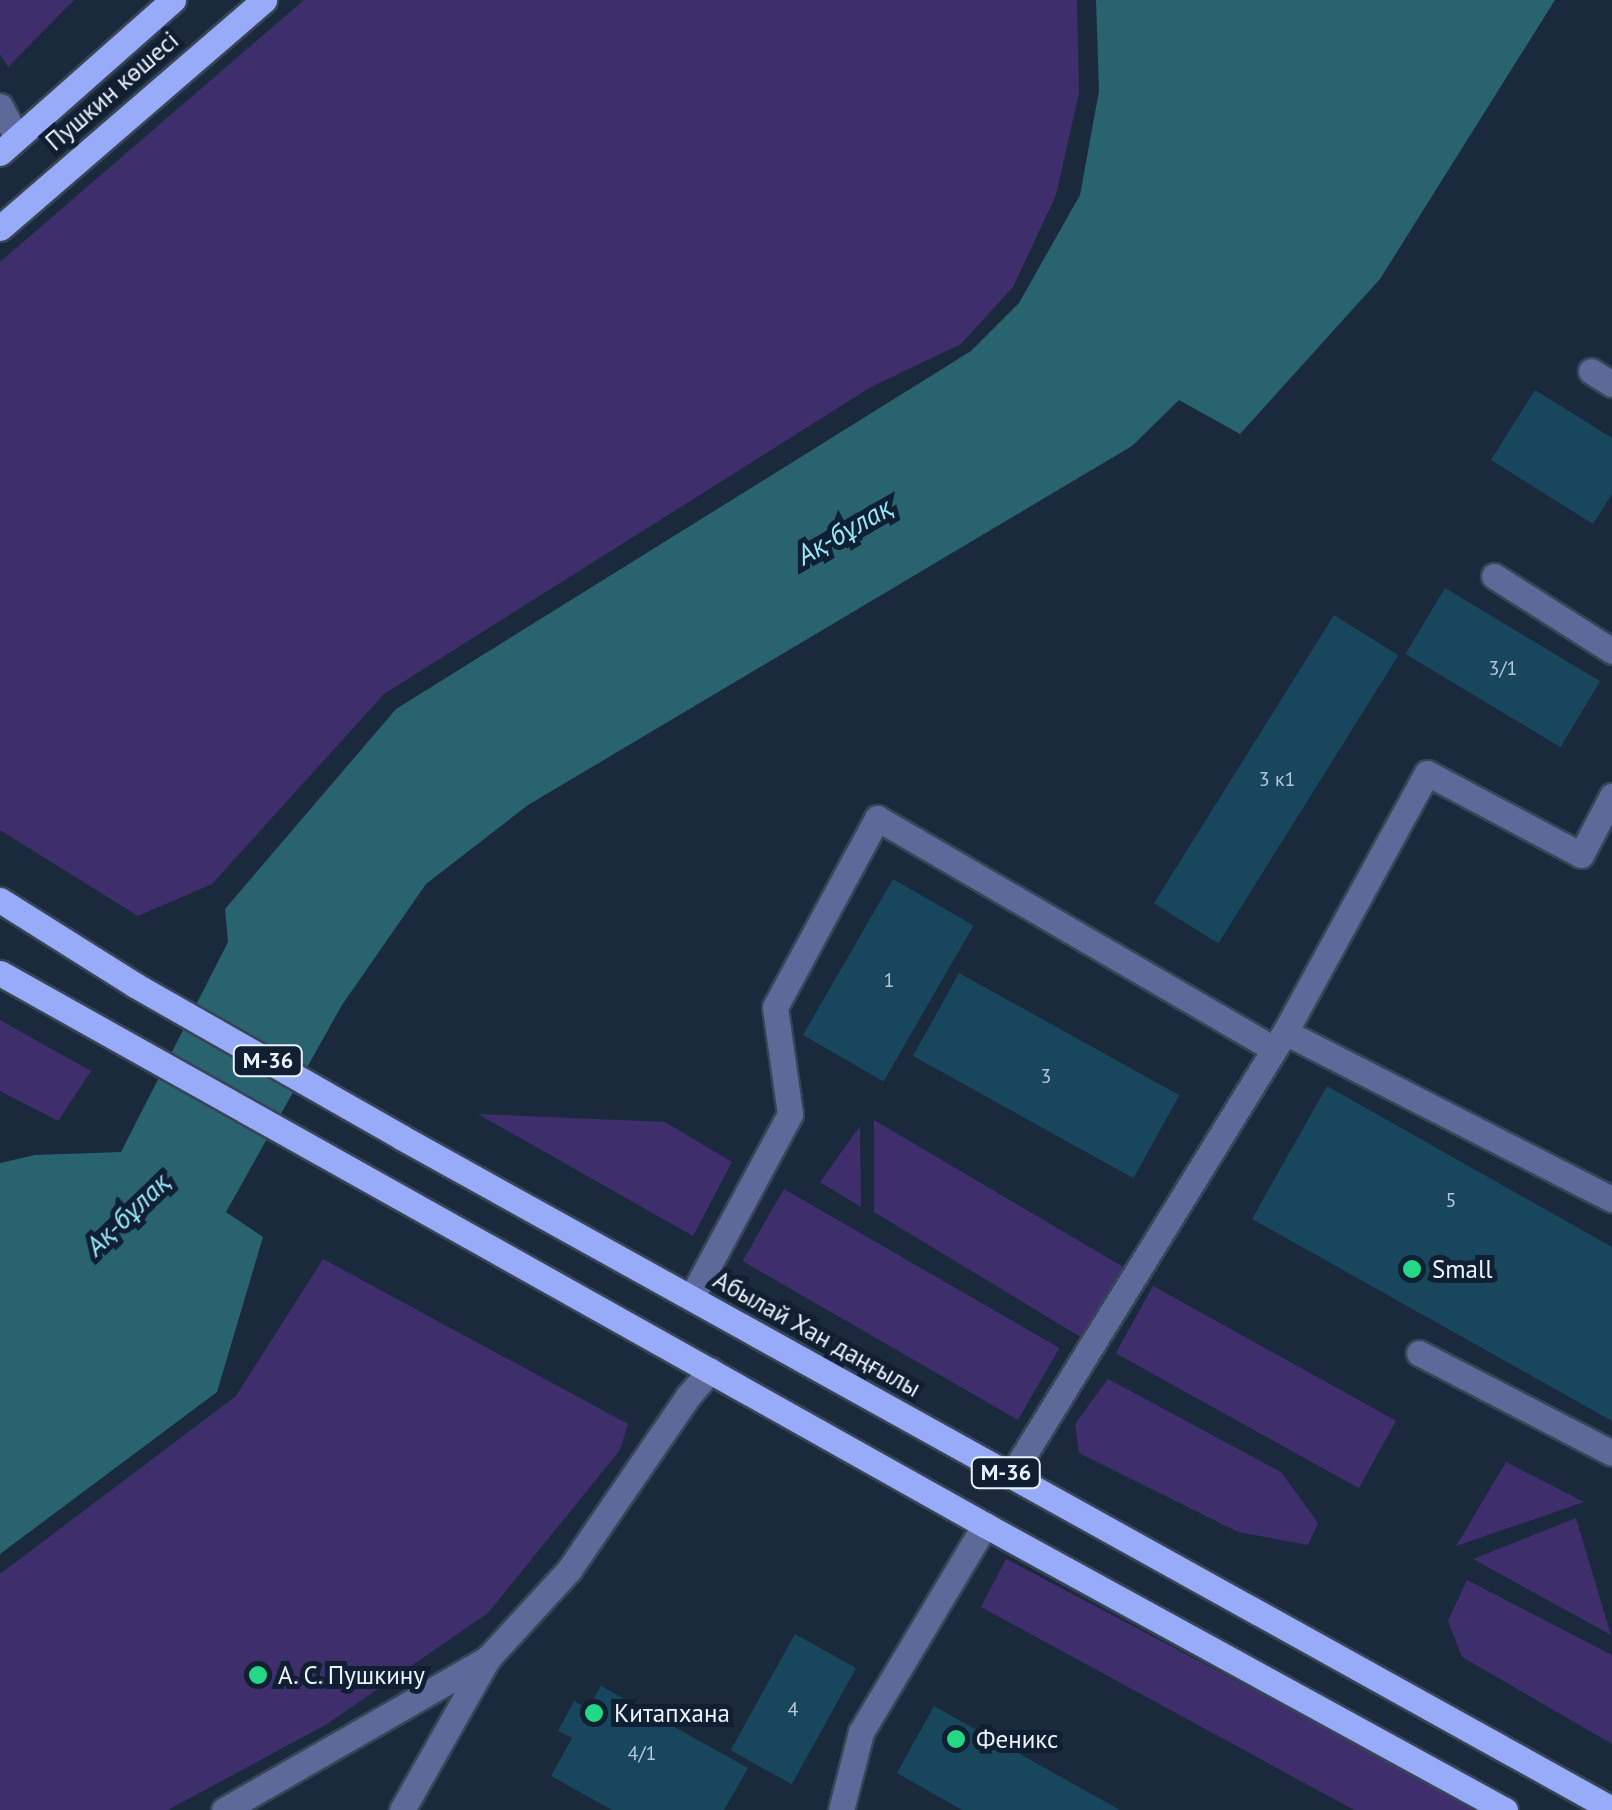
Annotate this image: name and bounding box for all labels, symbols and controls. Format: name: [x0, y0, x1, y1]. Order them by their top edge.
street label: Пушкин көшесі: [39, 25, 185, 157]
water label: Ақ-бұлақ: [790, 490, 898, 572]
house number: 3/1: [1489, 656, 1517, 680]
house number: 3 к1: [1259, 767, 1295, 791]
house number: 1: [884, 968, 894, 992]
road number: M-36: [230, 1044, 306, 1078]
house number: 3: [1041, 1064, 1051, 1088]
water label: Ақ-бұлақ: [78, 1166, 176, 1262]
house number: 5: [1446, 1188, 1456, 1212]
place label: Small: [1432, 1254, 1493, 1284]
marker: Small: [1401, 1258, 1423, 1280]
street label: Абылай Хан даңғылы: [708, 1264, 926, 1404]
road number: M-36: [968, 1456, 1044, 1490]
place label: А. С. Пушкину: [278, 1660, 429, 1690]
marker: А. С. Пушкину: [247, 1664, 269, 1686]
house number: 4: [788, 1697, 798, 1721]
place label: Китапхана: [614, 1698, 730, 1728]
marker: Китапхана: [583, 1702, 605, 1724]
place label: Феникс: [976, 1724, 1058, 1754]
marker: Феникс: [945, 1728, 967, 1750]
house number: 4/1: [628, 1741, 656, 1765]

